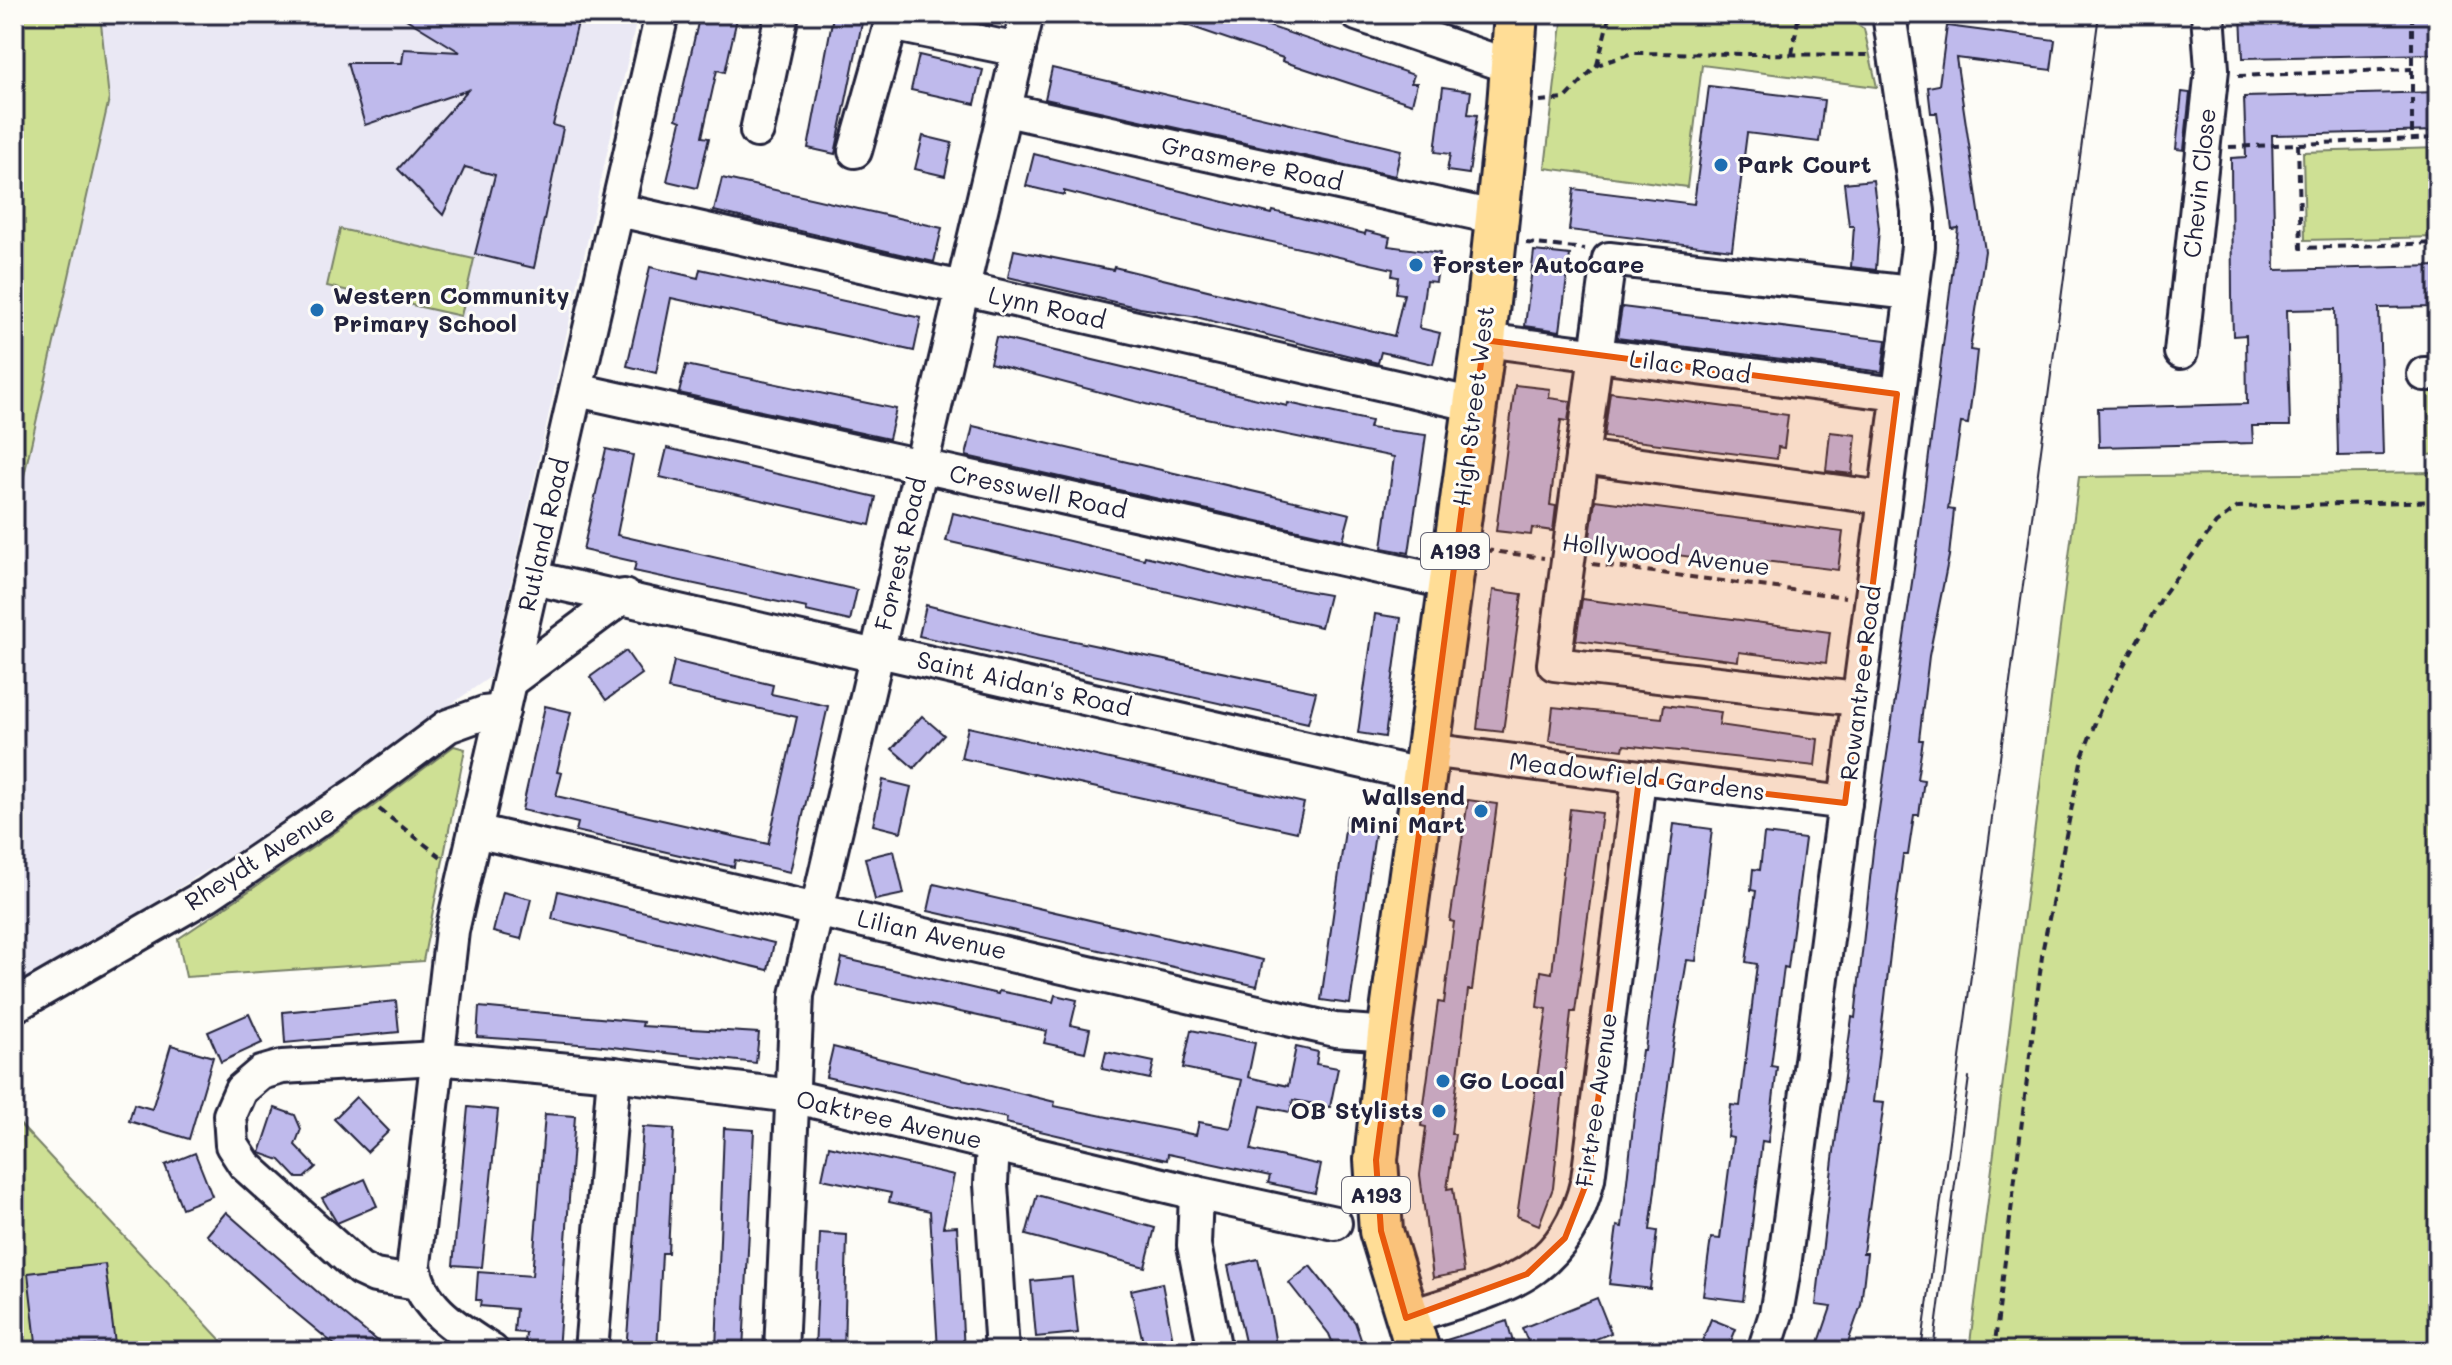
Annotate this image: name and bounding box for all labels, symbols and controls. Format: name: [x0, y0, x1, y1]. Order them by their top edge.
street label: Chevin Close: [2175, 106, 2222, 259]
street label: Grasmere Road: [1159, 128, 1346, 197]
place label: Park Court: [1737, 148, 1872, 179]
marker: Park Court: [1712, 156, 1730, 174]
place label: Forster Autocare: [1432, 248, 1644, 279]
marker: Forster Autocare: [1407, 256, 1425, 274]
street label: Lynn Road: [986, 278, 1109, 335]
place label: Western Community Primary School: [333, 279, 570, 338]
marker: Western Community Primary School: [308, 301, 326, 319]
street label: High Street West: [1445, 304, 1500, 508]
street label: Lilac Road: [1627, 342, 1753, 389]
street label: Rutland Road: [510, 455, 575, 614]
street label: Cresswell Road: [947, 457, 1130, 524]
street label: Forrest Road: [867, 474, 932, 633]
street label: Hollywood Avenue: [1561, 525, 1772, 582]
road number: A193: [1421, 533, 1489, 569]
street label: Rowantree Road: [1832, 584, 1887, 782]
street label: Saint Aidan's Road: [914, 643, 1135, 722]
street label: Meadowfield Gardens: [1508, 744, 1767, 807]
place label: Wallsend Mini Mart: [1350, 780, 1465, 839]
street label: Rheydt Avenue: [178, 797, 340, 917]
marker: Wallsend Mini Mart: [1472, 802, 1490, 820]
street label: Lilian Avenue: [855, 901, 1010, 966]
street label: Firtree Avenue: [1568, 1011, 1623, 1189]
place label: Go Local: [1459, 1064, 1565, 1095]
marker: Go Local: [1434, 1072, 1452, 1090]
street label: Oaktree Avenue: [793, 1082, 985, 1155]
place label: OB Stylists: [1291, 1094, 1423, 1125]
marker: OB Stylists: [1430, 1102, 1448, 1120]
road number: A193: [1342, 1177, 1410, 1213]

